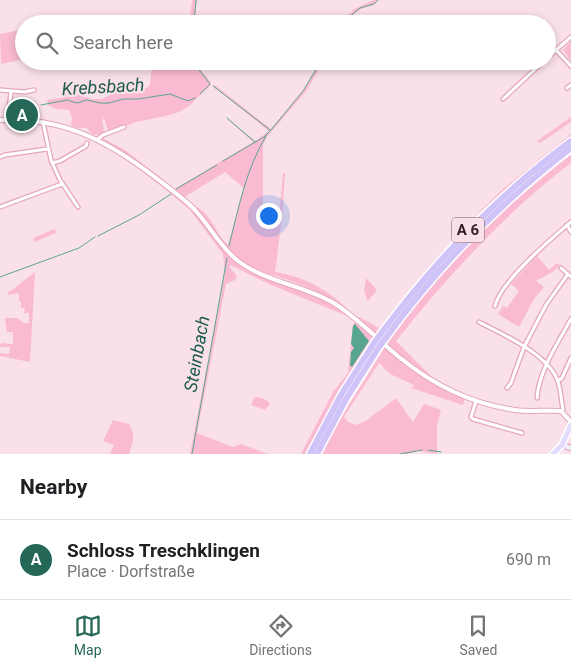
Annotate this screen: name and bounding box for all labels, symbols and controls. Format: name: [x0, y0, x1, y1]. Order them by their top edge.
search box: [15, 15, 556, 70]
icon: search: [33, 29, 61, 57]
text: Search here: [73, 31, 173, 54]
water label: Krebsbach: [61, 74, 145, 99]
pin: A: [6, 96, 38, 134]
your location: [256, 203, 282, 229]
road number: A 6: [452, 218, 484, 242]
water label: Steinbach: [179, 314, 214, 394]
text: Nearby: [20, 475, 87, 499]
text: Schloss Treschklingen: [67, 539, 260, 562]
text: A: [31, 550, 41, 569]
text: 690 m: [506, 550, 551, 569]
text: Place · Dorfstraße: [67, 562, 195, 581]
tab: Map: [74, 612, 102, 658]
tab: Directions: [249, 612, 312, 658]
tab: Saved: [459, 612, 497, 658]

